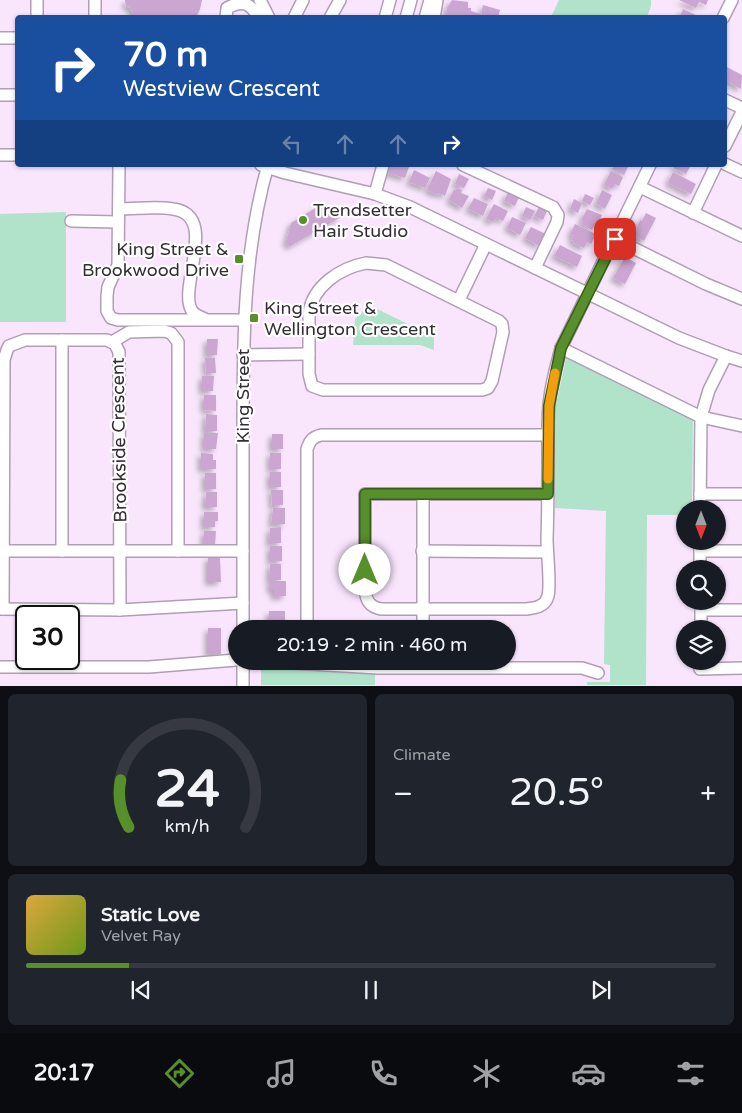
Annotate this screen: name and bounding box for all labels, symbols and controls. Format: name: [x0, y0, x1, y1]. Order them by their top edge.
text: 70 m: [123, 34, 208, 76]
icon: right: [40, 35, 105, 100]
text: Westview Crescent: [123, 76, 320, 102]
icon: left: [278, 130, 306, 158]
icon: ahead: [331, 130, 359, 158]
icon: ahead: [384, 130, 412, 158]
icon: right: [437, 130, 465, 158]
place label: Trendsetter Hair Studio: [313, 199, 412, 242]
marker: Trendsetter Hair Studio: [297, 214, 309, 226]
pin: [594, 218, 636, 260]
icon: arrive: [601, 225, 629, 253]
place label: King Street & Brookwood Drive: [82, 238, 229, 281]
marker: King Street & Brookwood Drive: [233, 253, 245, 265]
place label: King Street & Wellington Crescent: [264, 297, 436, 340]
marker: King Street & Wellington Crescent: [248, 312, 260, 324]
street label: King Street: [232, 348, 254, 444]
street label: Brookside Crescent: [107, 357, 131, 523]
north arrow: [676, 500, 726, 550]
map controls: [676, 500, 726, 670]
position arrow: [338, 543, 390, 595]
button: search: [676, 560, 726, 610]
speed limit sign: 30: [15, 605, 80, 670]
button: layers: [676, 620, 726, 670]
text: 20:19 · 2 min · 460 m: [276, 634, 468, 656]
text: Climate: [393, 745, 451, 765]
text: 24: [155, 758, 220, 821]
text: 20.5°: [509, 770, 604, 816]
text: −: [393, 777, 413, 811]
text: +: [700, 777, 716, 811]
text: km/h: [165, 816, 210, 837]
text: Static Love: [101, 904, 200, 926]
text: Velvet Ray: [101, 926, 181, 946]
icon: previous: [127, 976, 155, 1004]
icon: pause: [357, 976, 385, 1004]
icon: next: [587, 976, 615, 1004]
icon: directions: [162, 1056, 197, 1091]
icon: music: [264, 1056, 299, 1091]
icon: phone: [366, 1056, 401, 1091]
icon: climate: [469, 1056, 504, 1091]
icon: car: [571, 1056, 606, 1091]
icon: filters: [673, 1056, 708, 1091]
text: 20:17: [34, 1060, 95, 1086]

